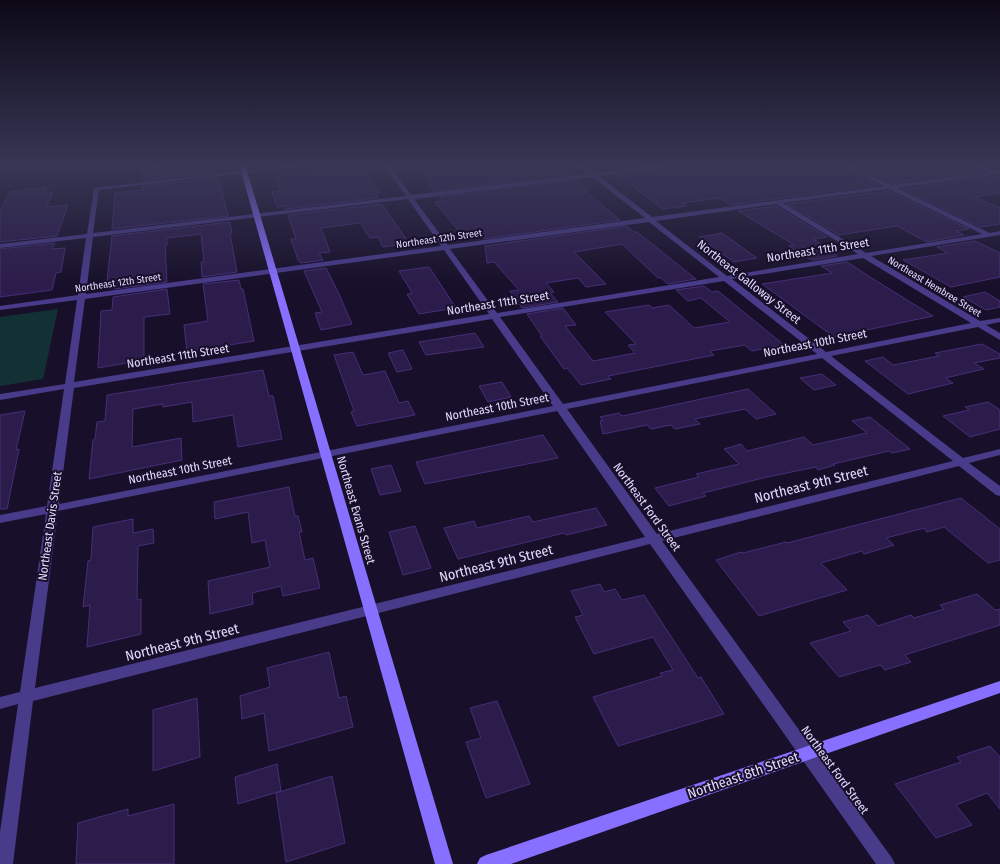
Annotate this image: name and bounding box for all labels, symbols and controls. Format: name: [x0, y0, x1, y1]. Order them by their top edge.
street label: Northeast 12th Street: [395, 227, 484, 251]
street label: Northeast 11th Street: [766, 235, 870, 265]
street label: Northeast Galloway Street: [694, 237, 804, 327]
street label: Northeast Hembree Street: [886, 254, 984, 320]
street label: Northeast 12th Street: [74, 271, 163, 295]
street label: Northeast 11th Street: [446, 288, 550, 318]
street label: Northeast 10th Street: [762, 326, 868, 360]
street label: Northeast 11th Street: [126, 341, 230, 371]
street label: Northeast 10th Street: [444, 390, 550, 424]
street label: Northeast 10th Street: [127, 453, 233, 487]
street label: Northeast Evans Street: [334, 454, 378, 566]
street label: Northeast Ford Street: [610, 460, 684, 554]
street label: Northeast 9th Street: [753, 462, 870, 507]
street label: Northeast Davis Street: [35, 471, 65, 581]
street label: Northeast 9th Street: [438, 541, 555, 586]
street label: Northeast 9th Street: [124, 620, 241, 665]
street label: Northeast Ford Street: [798, 723, 872, 817]
street label: Northeast 8th Street: [685, 748, 802, 803]

